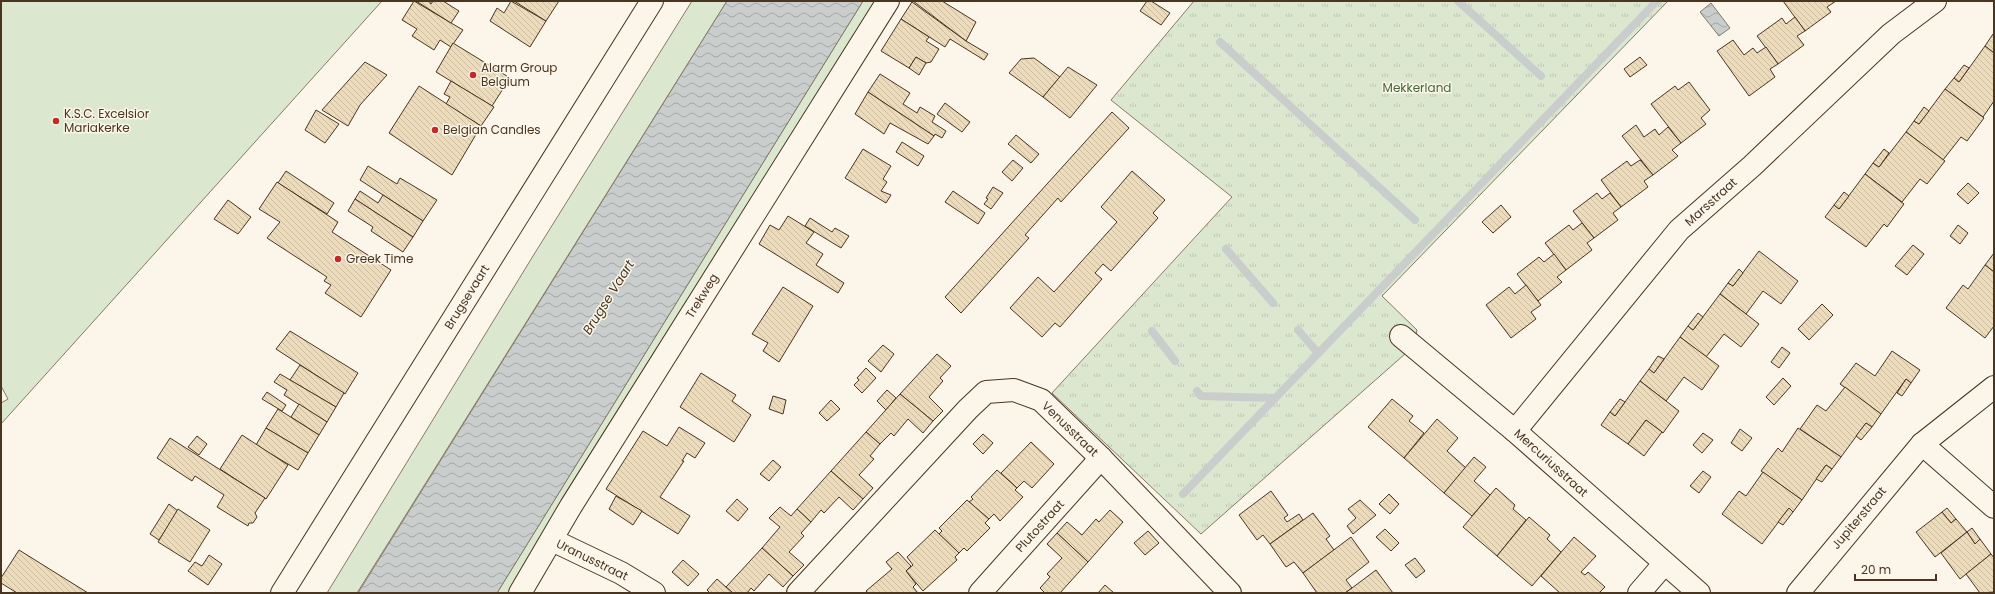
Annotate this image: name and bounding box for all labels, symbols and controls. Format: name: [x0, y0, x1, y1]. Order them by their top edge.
place label: Alarm Group Belgium: [481, 59, 557, 90]
marker: Alarm Group Belgium: [468, 70, 478, 80]
park label: Mekkerland: [1383, 79, 1451, 96]
place label: K.S.C. Excelsior Mariakerke: [64, 105, 150, 136]
marker: K.S.C. Excelsior Mariakerke: [51, 116, 61, 126]
place label: Belgian Candles: [443, 121, 541, 138]
marker: Belgian Candles: [430, 125, 440, 135]
street label: Marsstraat: [1681, 174, 1740, 230]
place label: Greek Time: [346, 250, 413, 267]
marker: Greek Time: [333, 254, 343, 264]
water label: Brugse Vaart: [578, 256, 639, 338]
street label: Brugsevaart: [440, 261, 493, 332]
street label: Trekweg: [681, 270, 722, 321]
street label: Venusstraat: [1038, 397, 1102, 460]
street label: Mercuriusstraat: [1511, 425, 1592, 500]
street label: Jupiterstraat: [1827, 483, 1890, 553]
street label: Plutostraat: [1011, 496, 1068, 556]
street label: Uranusstraat: [553, 535, 631, 584]
scale bar: [1855, 556, 1936, 582]
text: 20 m: [1861, 561, 1891, 578]

